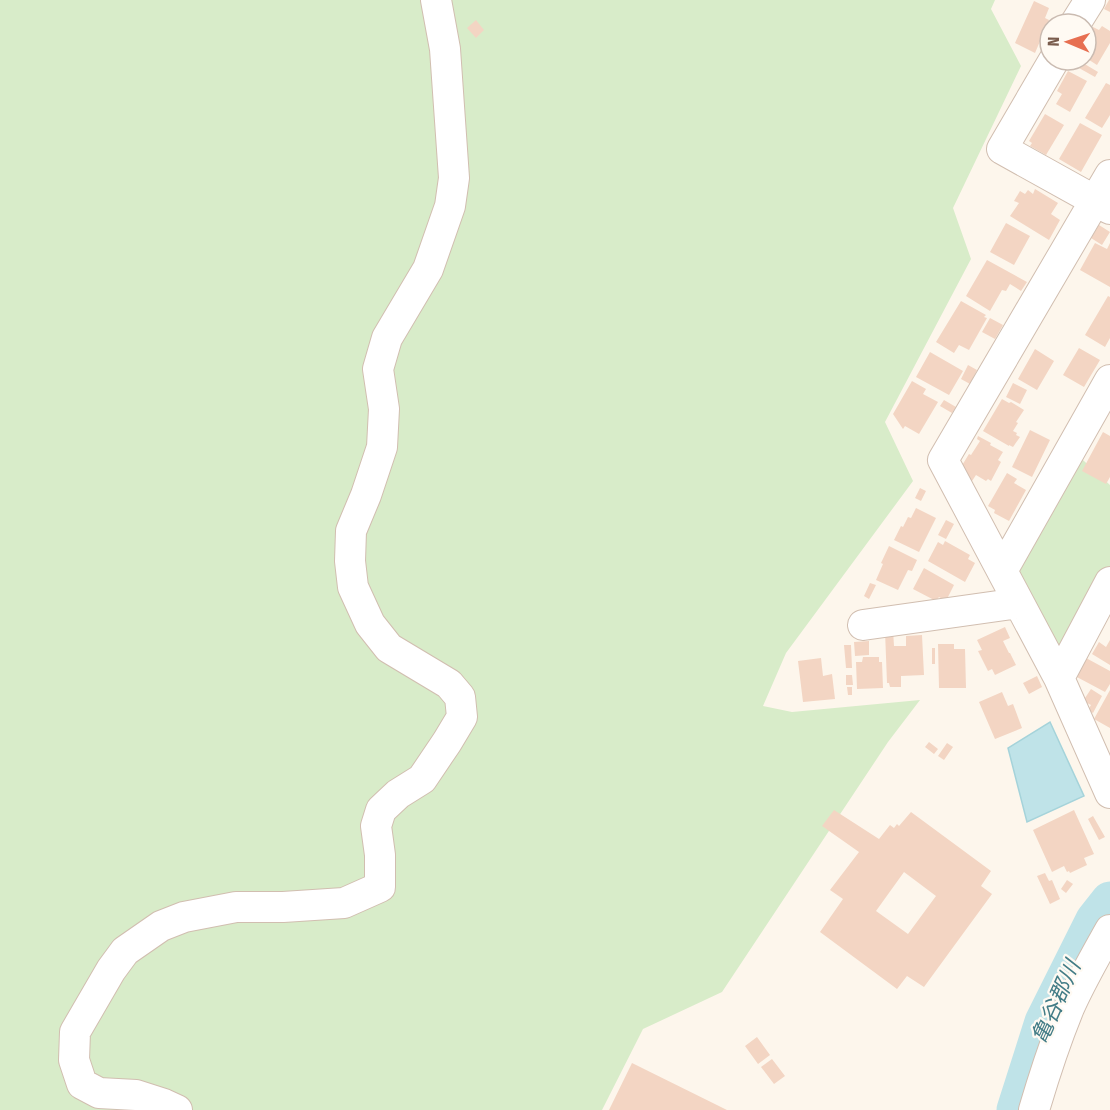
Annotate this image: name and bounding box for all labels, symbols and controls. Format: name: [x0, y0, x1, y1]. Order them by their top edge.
north arrow: [1038, 12, 1098, 72]
text: N: [1044, 36, 1063, 47]
water label: 亀谷郡川: [1026, 954, 1087, 1048]

